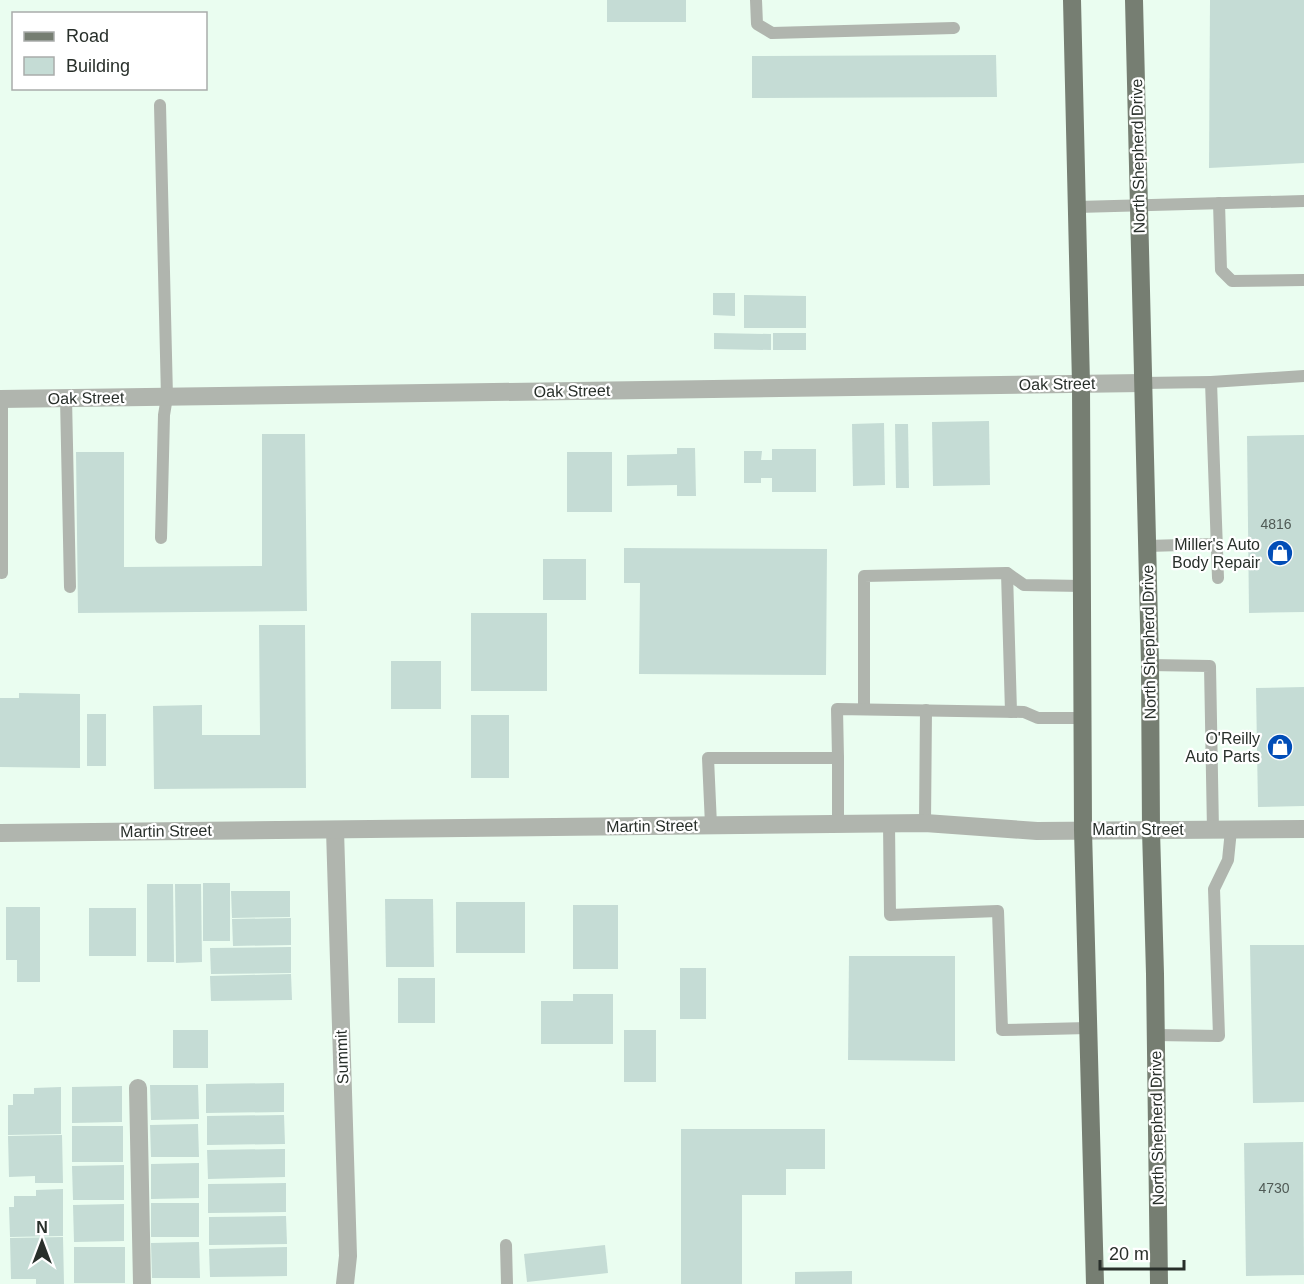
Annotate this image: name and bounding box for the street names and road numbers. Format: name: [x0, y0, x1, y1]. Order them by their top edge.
street label: North Shepherd Drive: [1128, 78, 1148, 234]
street label: Oak Street: [1019, 375, 1096, 393]
street label: Oak Street: [534, 382, 611, 400]
street label: Oak Street: [48, 389, 125, 407]
street label: North Shepherd Drive: [1139, 564, 1159, 720]
street label: Martin Street: [606, 817, 698, 835]
street label: Martin Street: [1092, 821, 1184, 838]
street label: Martin Street: [120, 822, 212, 840]
street label: Summit: [333, 1029, 351, 1084]
street label: North Shepherd Drive: [1147, 1050, 1167, 1206]

